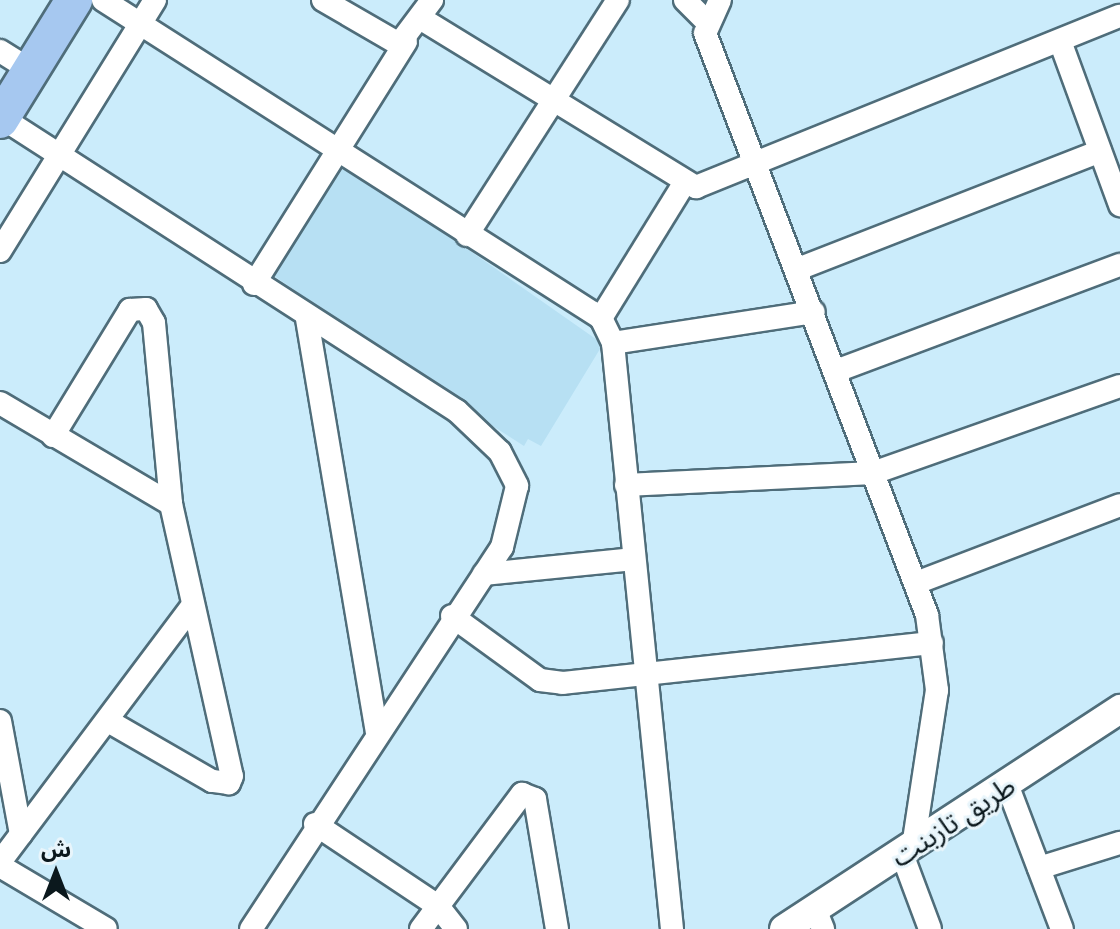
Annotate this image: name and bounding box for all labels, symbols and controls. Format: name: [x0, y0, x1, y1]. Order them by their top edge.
street label: طريق تازبنت: [885, 768, 1021, 874]
north arrow: [16, 833, 96, 913]
text: ش: [41, 835, 71, 863]

